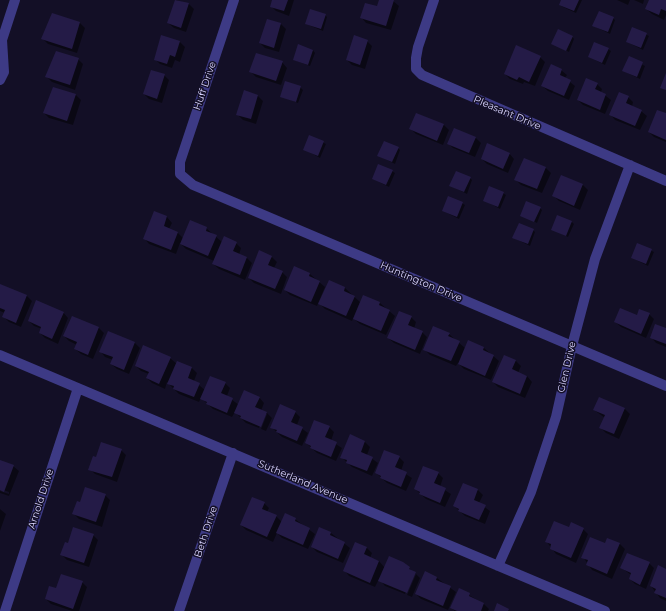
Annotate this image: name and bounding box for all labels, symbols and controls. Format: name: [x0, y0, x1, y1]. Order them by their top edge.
street label: Huff Drive: [191, 60, 219, 112]
street label: Pleasant Drive: [471, 93, 543, 133]
street label: Huntington Drive: [378, 259, 464, 305]
street label: Glen Drive: [555, 340, 579, 394]
street label: Sutherland Avenue: [256, 458, 350, 506]
street label: Arnold Drive: [26, 467, 56, 531]
street label: Beth Drive: [192, 505, 220, 559]

